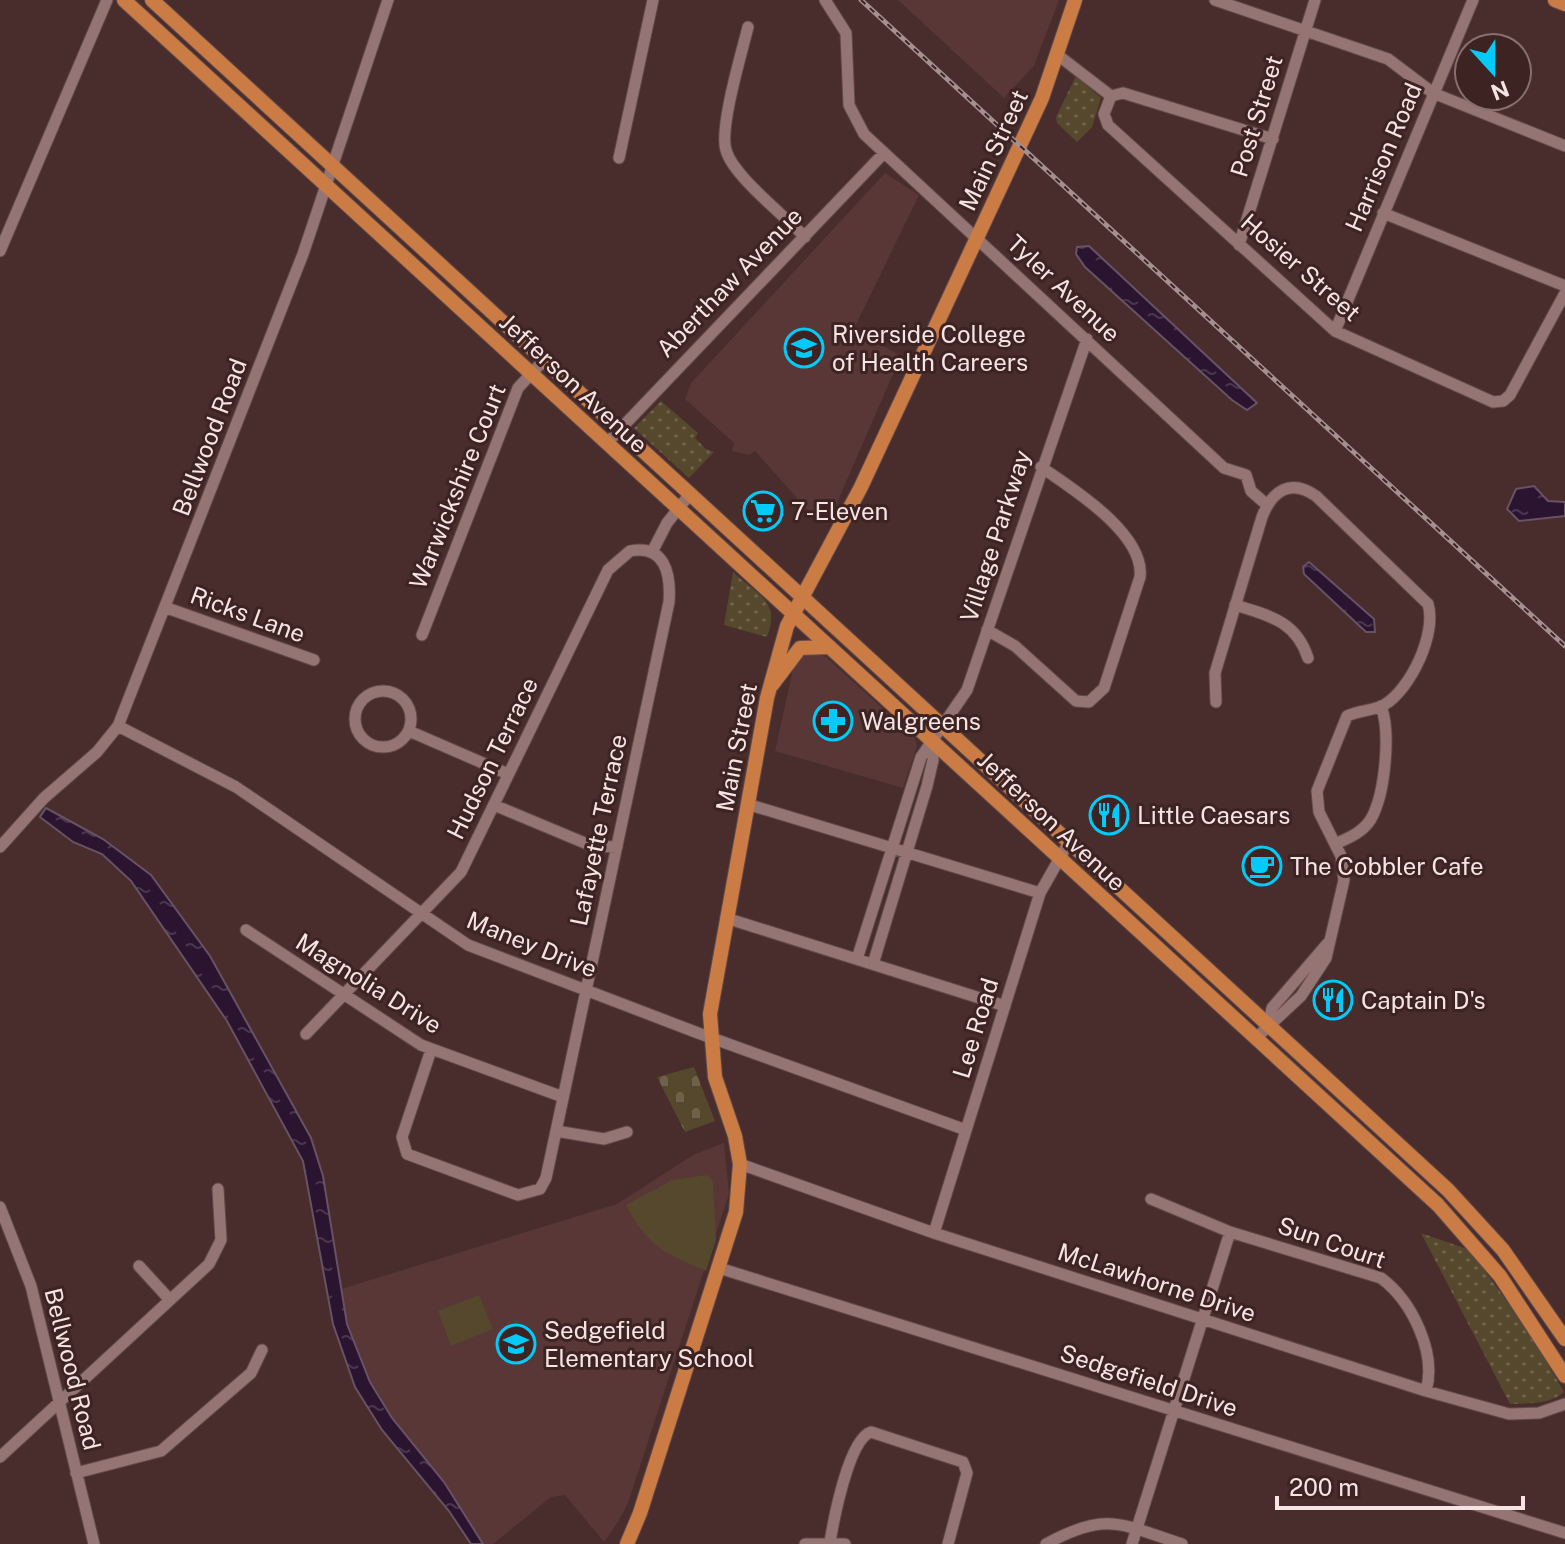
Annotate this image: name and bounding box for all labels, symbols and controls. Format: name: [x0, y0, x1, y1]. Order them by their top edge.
north arrow: [1453, 32, 1533, 112]
street label: Post Street: [1224, 52, 1288, 180]
text: N: [1487, 75, 1513, 106]
street label: Harrison Road: [1339, 79, 1427, 235]
street label: Main Street: [953, 85, 1033, 215]
street label: Aberthaw Avenue: [651, 201, 807, 363]
street label: Hosier Street: [1236, 208, 1366, 326]
street label: Tyler Avenue: [1002, 229, 1126, 347]
street label: Jefferson Avenue: [494, 307, 654, 459]
place label: Riverside College of Health Careers: [832, 320, 1028, 376]
school or university icon: Riverside College of Health Careers: [783, 327, 825, 369]
street label: Bellwood Road: [166, 354, 252, 520]
street label: Warwickshire Court: [403, 379, 511, 593]
street label: Village Parkway: [954, 446, 1036, 625]
supermarket icon: 7-Eleven: [742, 490, 784, 532]
place label: 7-Eleven: [791, 497, 888, 525]
street label: Ricks Lane: [187, 580, 309, 648]
street label: Hudson Terrace: [441, 673, 543, 843]
street label: Main Street: [710, 680, 762, 814]
pharmacy icon: Walgreens: [812, 700, 854, 742]
place label: Walgreens: [861, 707, 981, 735]
street label: Lafayette Terrace: [564, 732, 632, 928]
street label: Jefferson Avenue: [972, 745, 1132, 897]
restaurant icon: Little Caesars: [1088, 794, 1130, 836]
place label: Little Caesars: [1137, 801, 1290, 829]
cafe icon: The Cobbler Cafe: [1241, 845, 1283, 887]
place label: The Cobbler Cafe: [1290, 852, 1484, 880]
street label: Maney Drive: [463, 905, 601, 983]
street label: Magnolia Drive: [291, 927, 447, 1039]
street label: Lee Road: [947, 975, 1003, 1081]
restaurant icon: Captain D's: [1312, 979, 1354, 1021]
place label: Captain D's: [1361, 986, 1486, 1014]
street label: Sun Court: [1274, 1210, 1390, 1274]
street label: McLawhorne Drive: [1055, 1237, 1259, 1327]
street label: Bellwood Road: [39, 1285, 107, 1453]
place label: Sedgefield Elementary School: [544, 1316, 755, 1372]
school or university icon: Sedgefield Elementary School: [495, 1323, 537, 1365]
street label: Sedgefield Drive: [1057, 1338, 1241, 1422]
scale bar: [1277, 1460, 1523, 1510]
text: 200 m: [1289, 1473, 1359, 1501]

